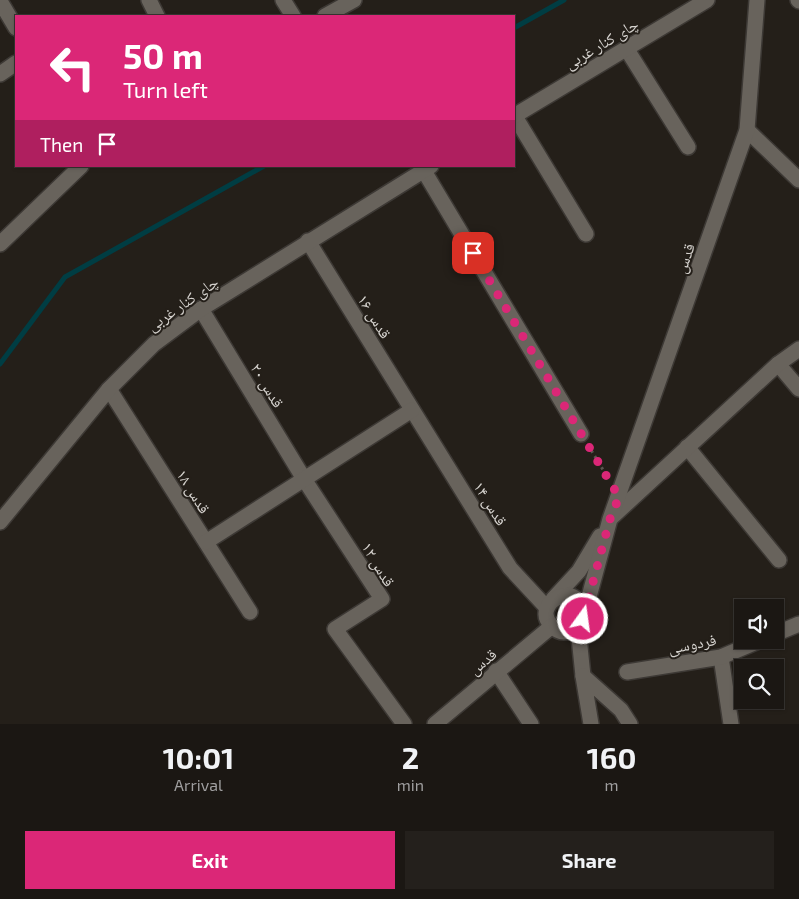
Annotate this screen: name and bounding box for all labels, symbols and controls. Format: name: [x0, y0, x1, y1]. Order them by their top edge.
street label: چای کنار غربی: [561, 14, 642, 74]
text: 50 m: [123, 34, 203, 76]
icon: left: [40, 35, 105, 100]
text: Turn left: [123, 76, 208, 102]
icon: arrive: [93, 130, 121, 158]
text: Then: [40, 133, 83, 156]
pin: [452, 232, 494, 274]
icon: arrive: [459, 239, 487, 267]
street label: قدس: [670, 240, 700, 276]
street label: چای کنار غربی: [143, 271, 222, 336]
street label: قدس ۱۶: [352, 290, 396, 343]
street label: قدس ۲۰: [246, 359, 289, 412]
street label: قدس ۱۸: [171, 465, 215, 518]
street label: قدس ۱۴: [468, 477, 512, 530]
street label: قدس ۱۲: [357, 538, 400, 591]
position arrow: [556, 592, 608, 644]
map controls: [734, 599, 784, 709]
button: sound: [734, 599, 784, 649]
street label: فردوسی: [666, 629, 718, 659]
street label: قدس: [464, 644, 501, 680]
button: search: [734, 659, 784, 709]
text: 10:01: [163, 739, 234, 775]
text: 2: [402, 739, 419, 775]
text: 160: [587, 739, 636, 775]
text: Arrival: [174, 775, 223, 794]
text: min: [397, 775, 424, 794]
text: m: [605, 775, 619, 794]
button: Exit: [25, 831, 395, 889]
button: Share: [405, 831, 774, 889]

